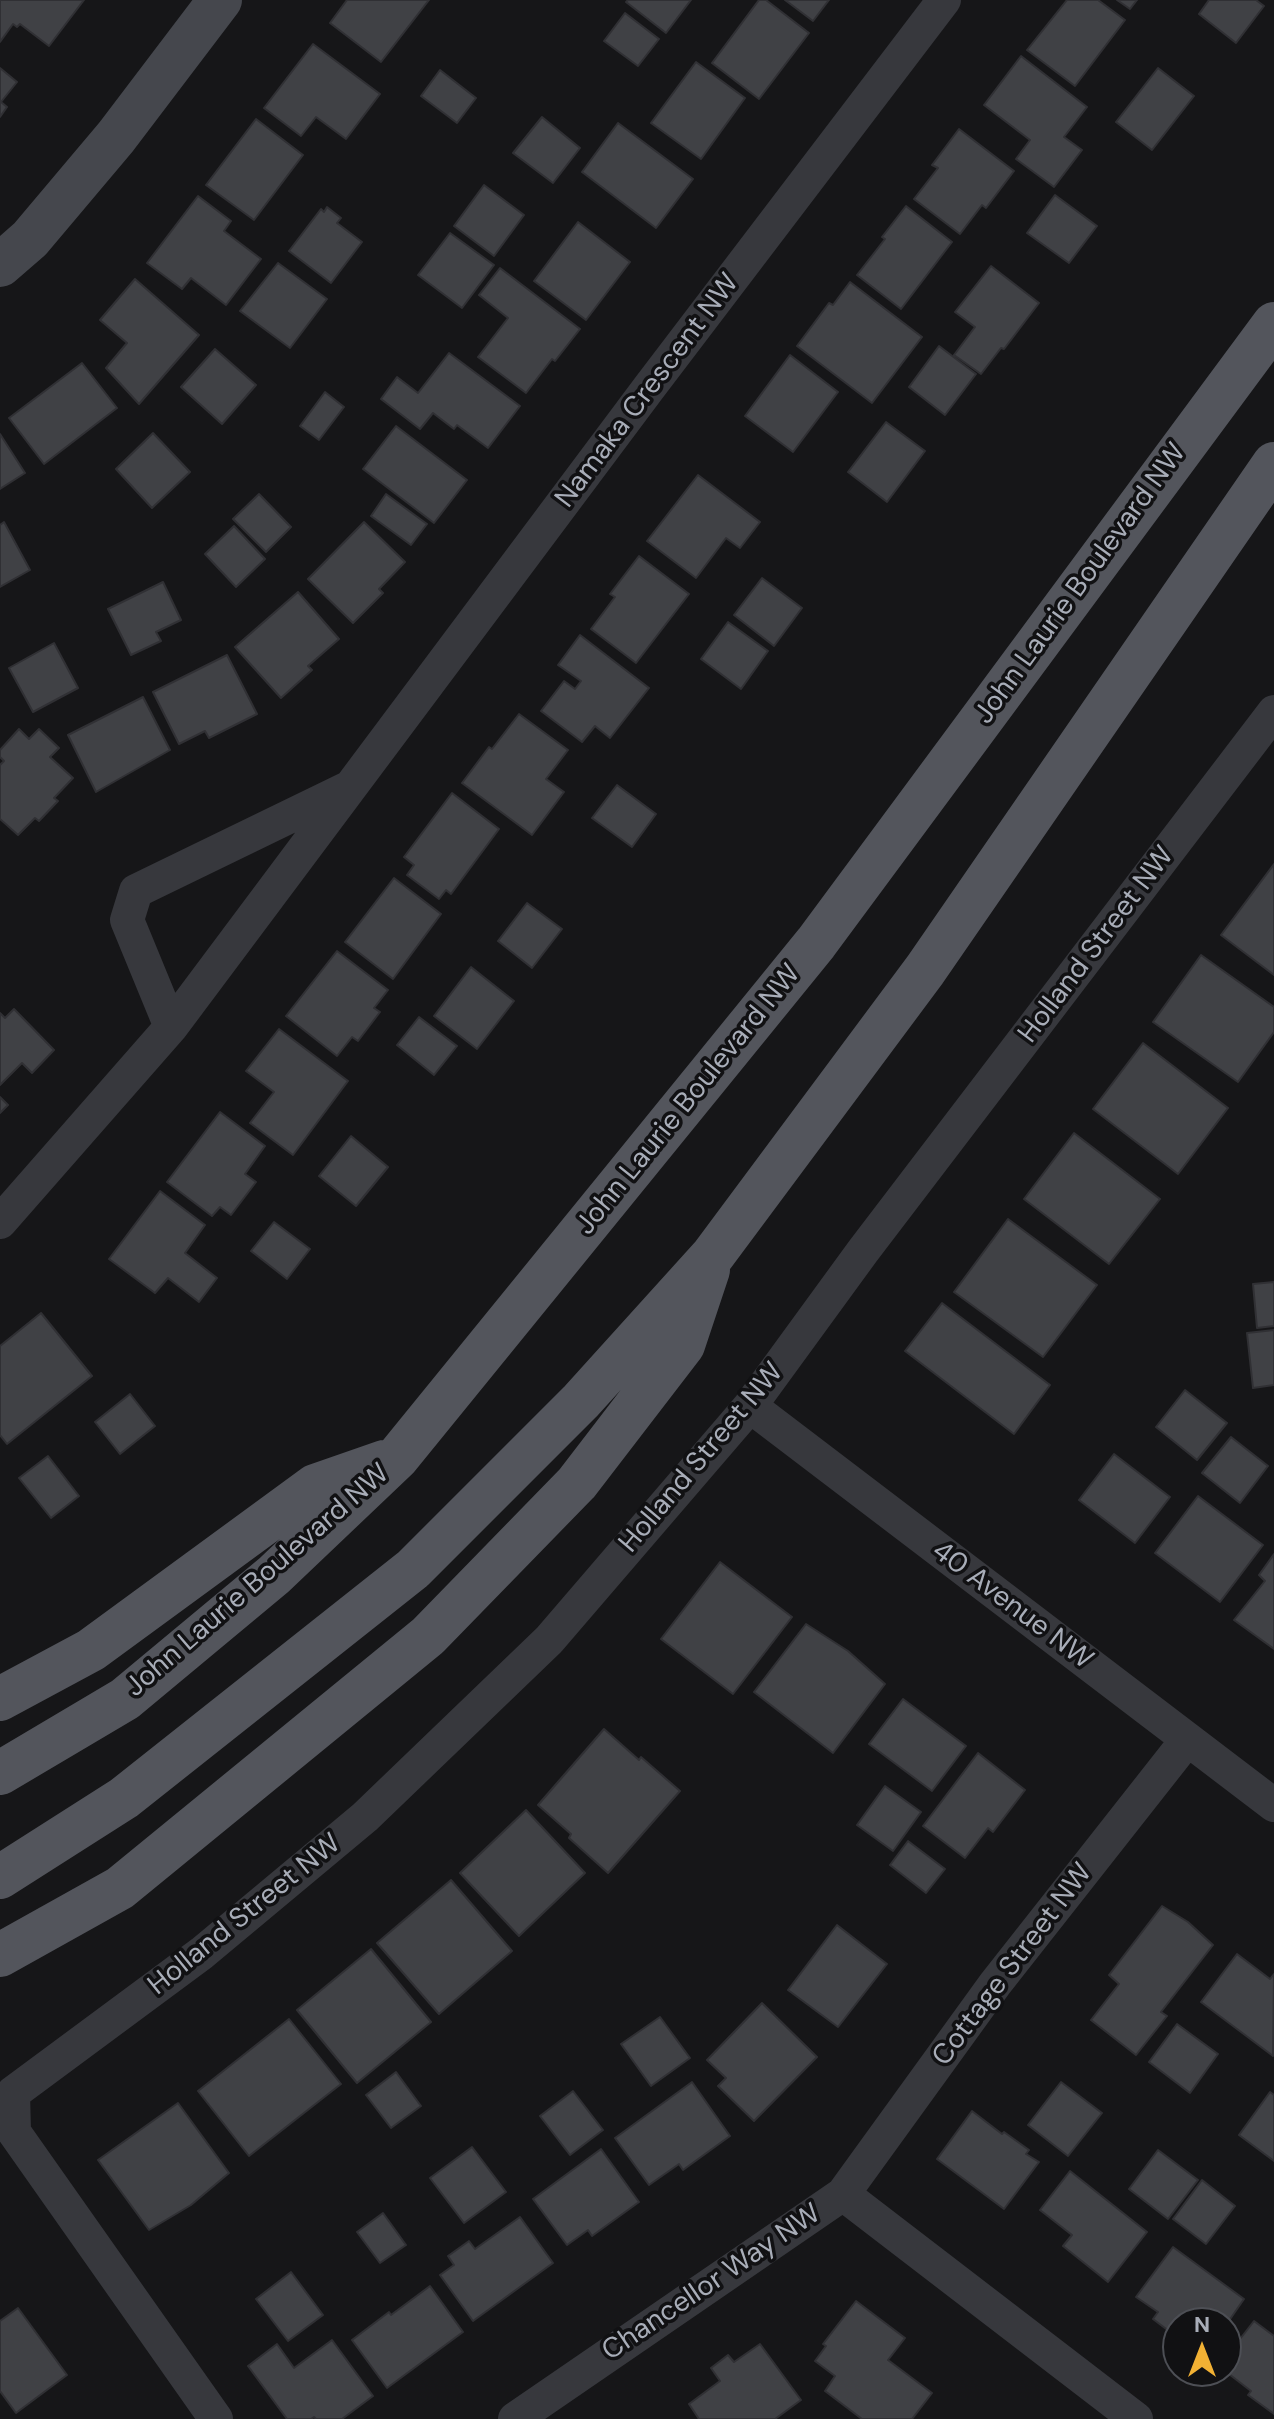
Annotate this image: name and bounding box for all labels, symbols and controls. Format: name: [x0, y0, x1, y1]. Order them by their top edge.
street label: Namaka Crescent NW: [549, 267, 747, 515]
street label: John Laurie Boulevard NW: [968, 437, 1194, 731]
street label: Holland Street NW: [1012, 840, 1182, 1050]
street label: John Laurie Boulevard NW: [569, 958, 809, 1242]
street label: Holland Street NW: [613, 1356, 791, 1560]
street label: John Laurie Boulevard NW: [119, 1457, 397, 1705]
street label: 40 Avenue NW: [925, 1535, 1099, 1677]
street label: Holland Street NW: [142, 1827, 348, 2003]
street label: Cottage Street NW: [926, 1857, 1100, 2073]
street label: Chancellor Way NW: [596, 2197, 828, 2369]
north arrow: [1162, 2307, 1242, 2387]
text: N: [1194, 2310, 1210, 2339]

